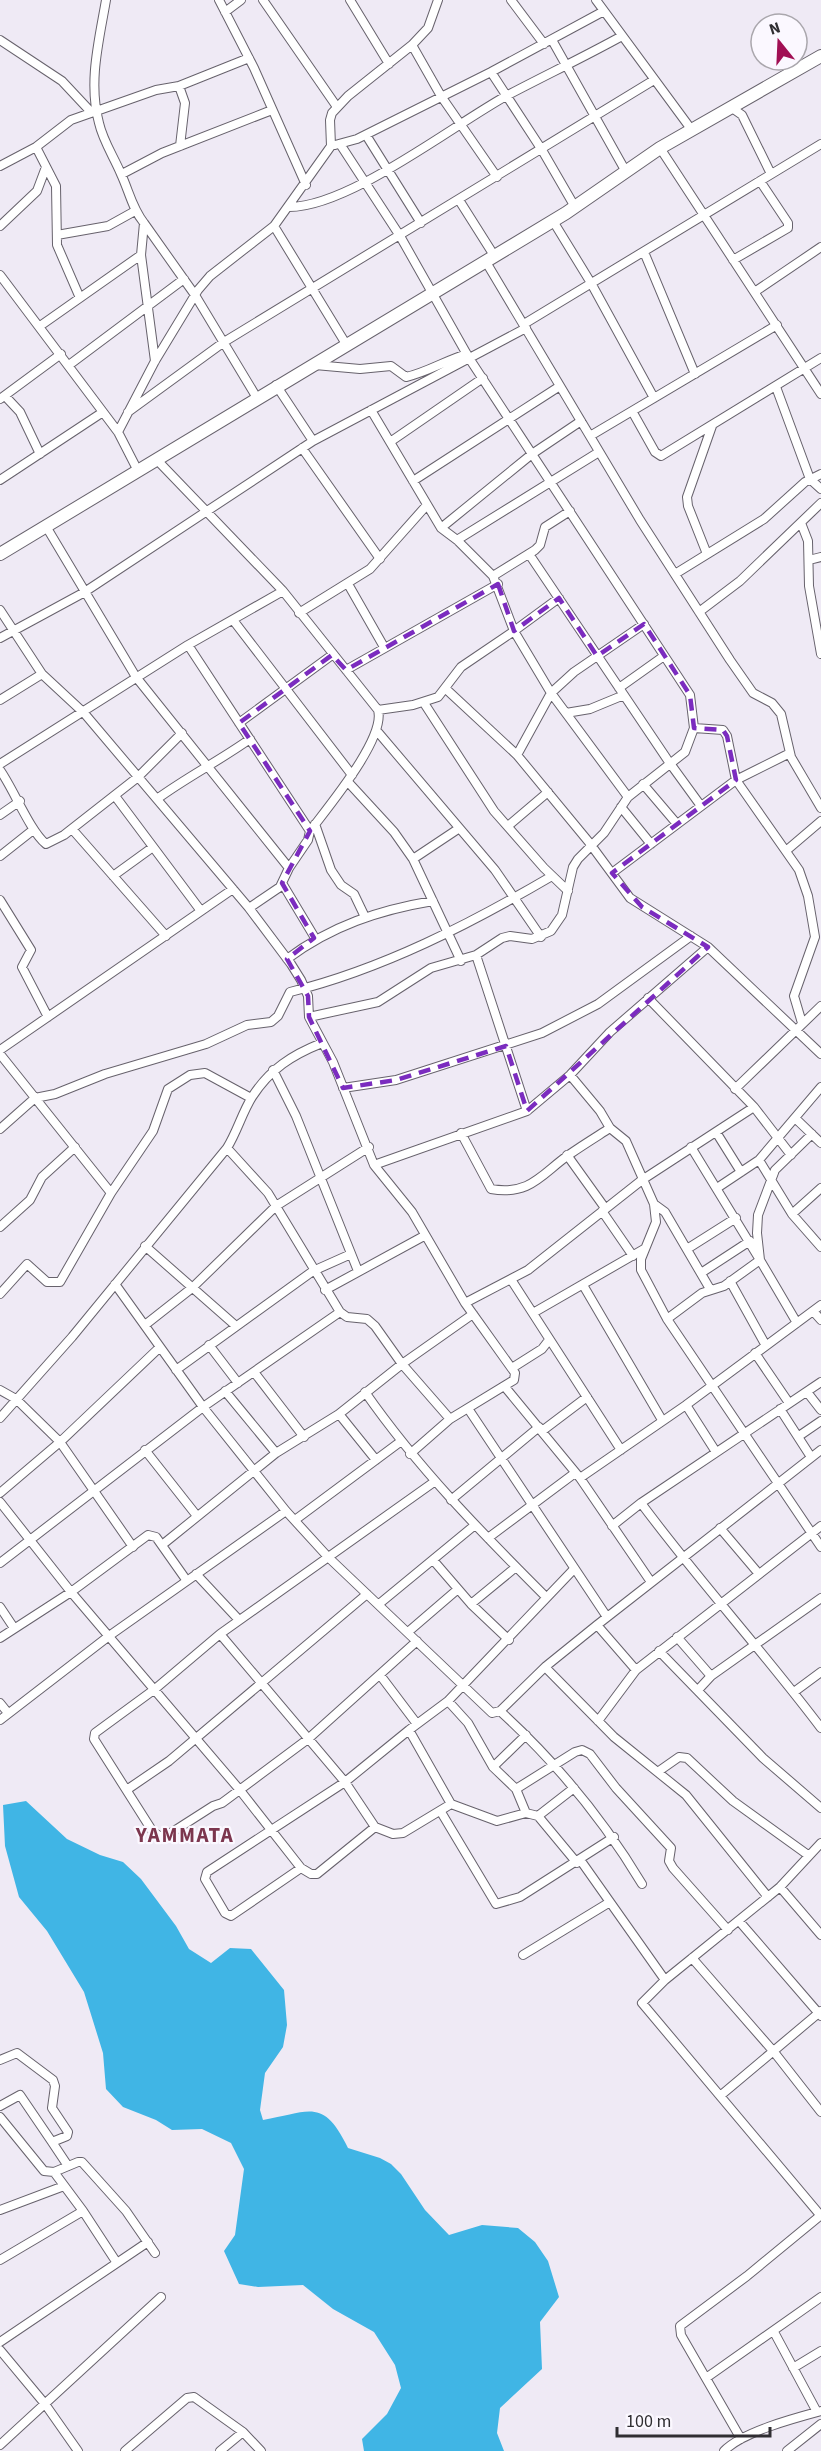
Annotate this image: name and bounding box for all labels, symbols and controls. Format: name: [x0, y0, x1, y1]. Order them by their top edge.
north arrow: [749, 12, 809, 72]
text: N: [766, 17, 783, 41]
district label: YAMMATA: [135, 1820, 234, 1850]
scale bar: [617, 2400, 770, 2438]
text: 100 m: [626, 2409, 671, 2434]

